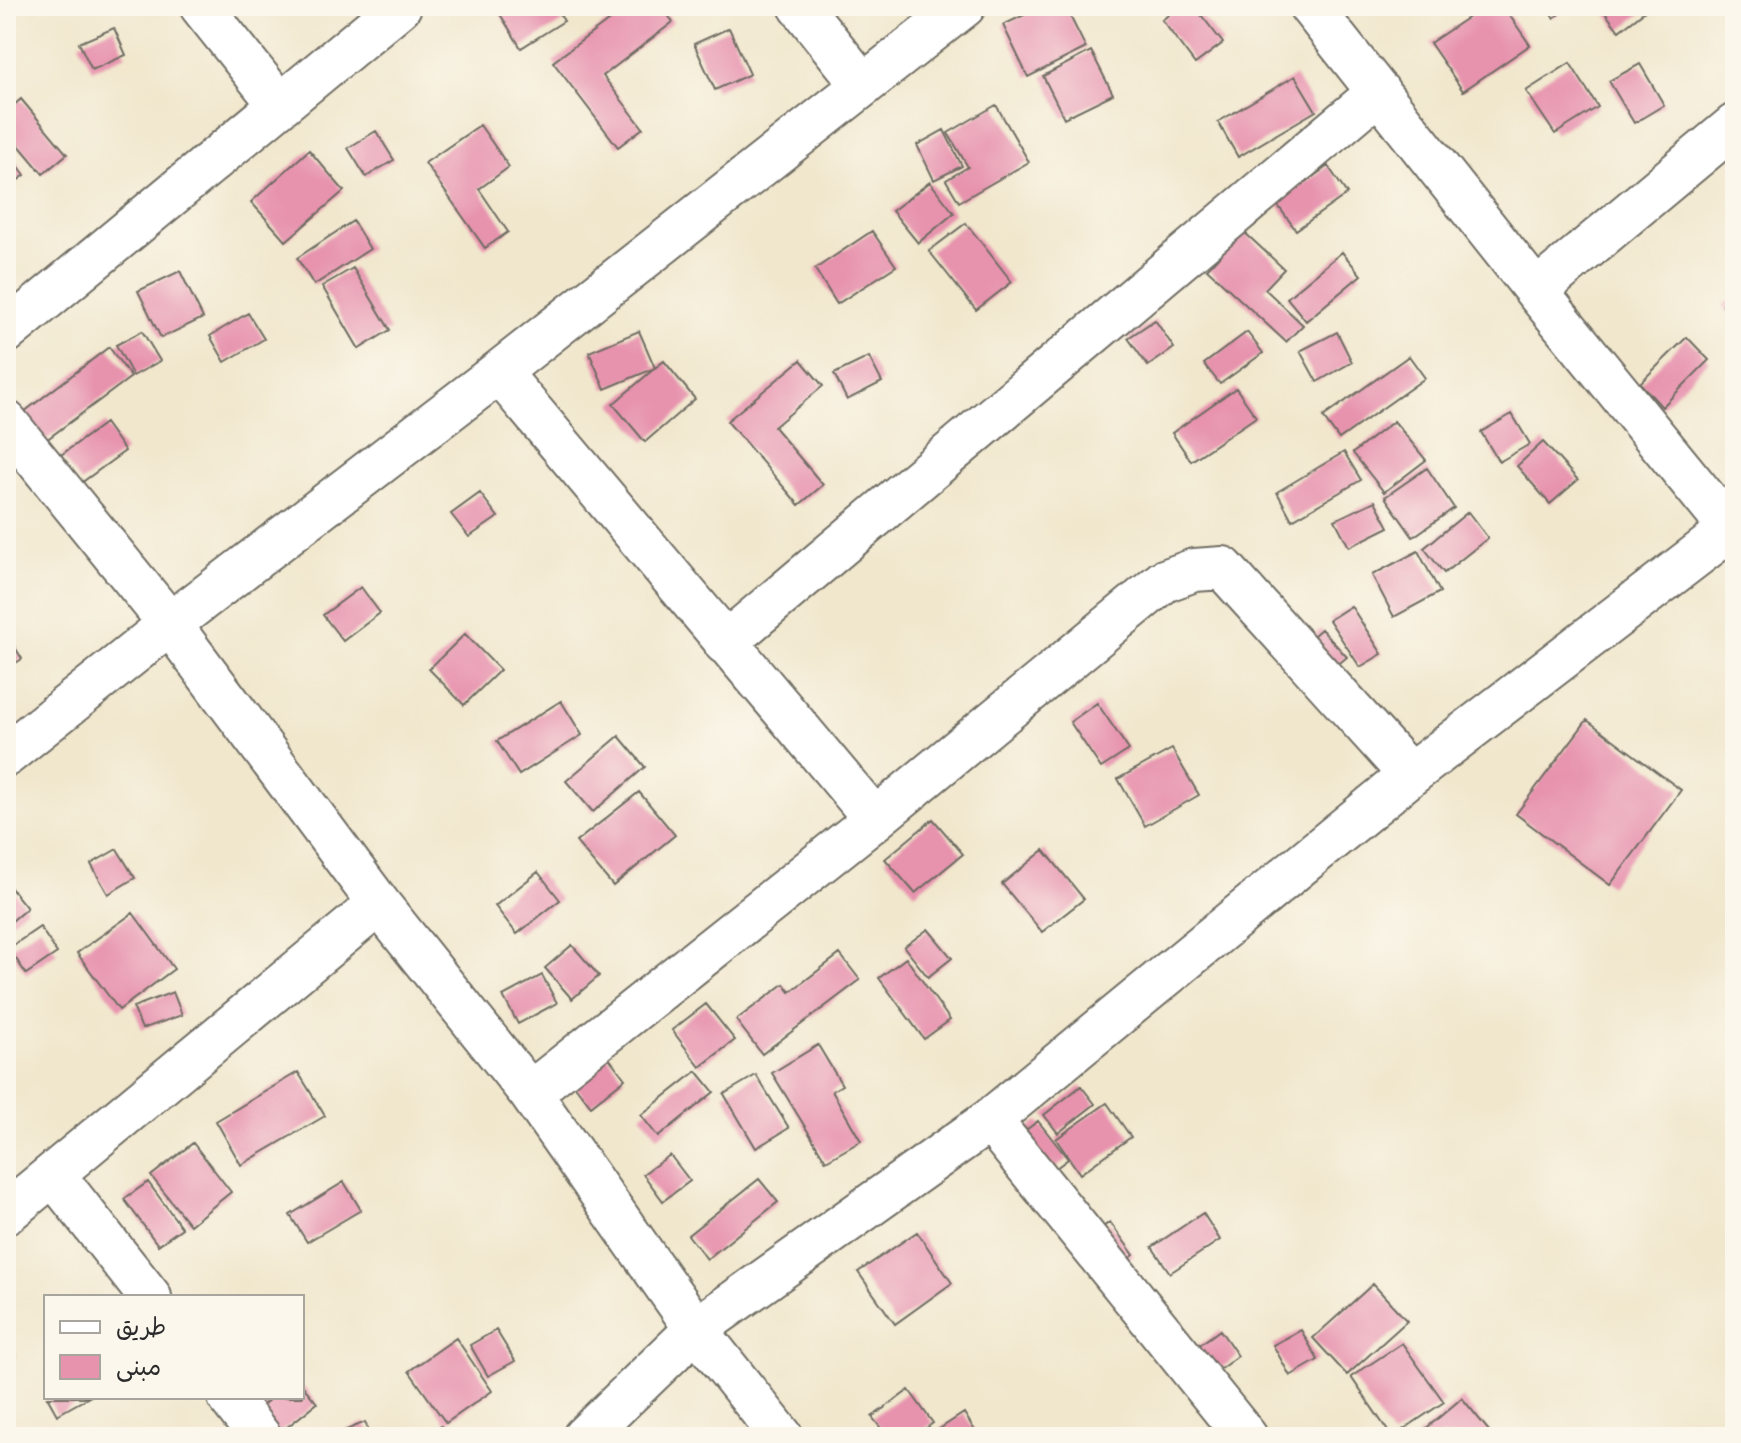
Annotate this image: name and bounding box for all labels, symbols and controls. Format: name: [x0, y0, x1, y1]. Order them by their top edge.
legend: [44, 1295, 304, 1399]
text: طريق: [116, 1312, 166, 1341]
text: مبنى: [116, 1352, 161, 1382]

